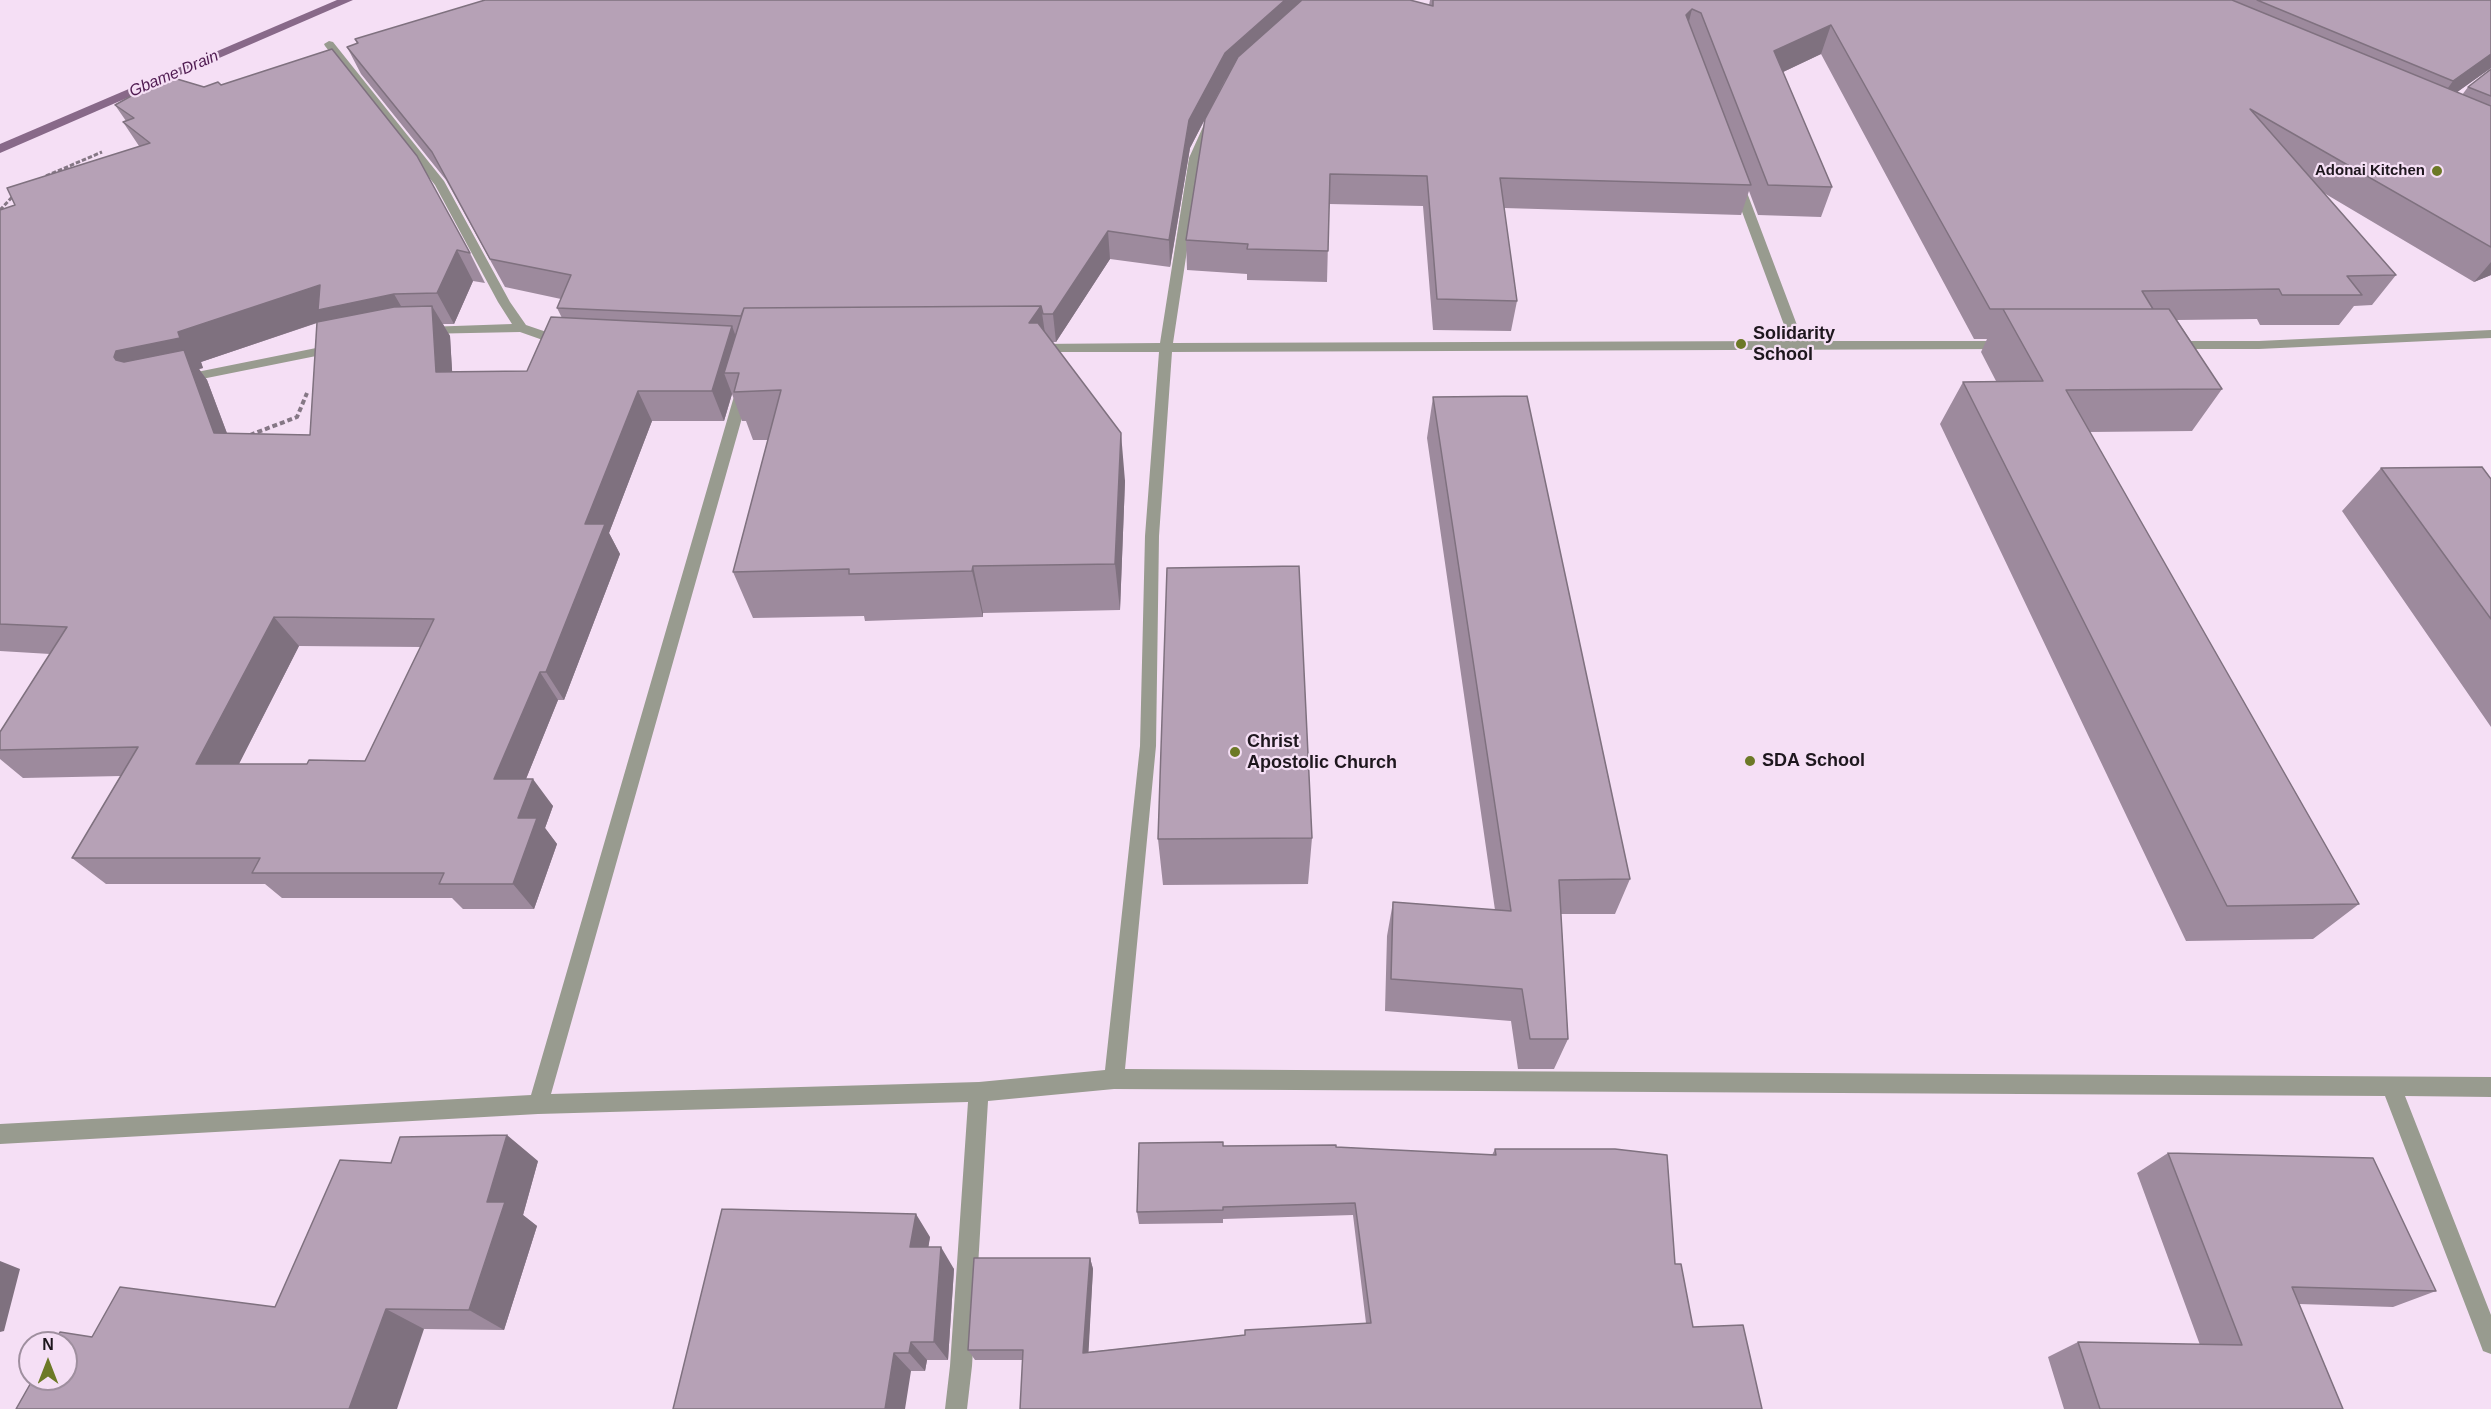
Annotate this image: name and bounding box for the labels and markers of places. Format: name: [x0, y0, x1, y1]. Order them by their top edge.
place label: Adonai Kitchen: [2315, 162, 2425, 180]
marker: Adonai Kitchen: [2430, 164, 2444, 178]
place label: Solidarity School: [1753, 323, 1835, 366]
marker: Solidarity School: [1734, 337, 1748, 351]
place label: Christ Apostolic Church: [1247, 731, 1397, 774]
marker: Christ Apostolic Church: [1228, 745, 1242, 759]
place label: SDA School: [1762, 750, 1865, 772]
marker: SDA School: [1743, 754, 1757, 768]

